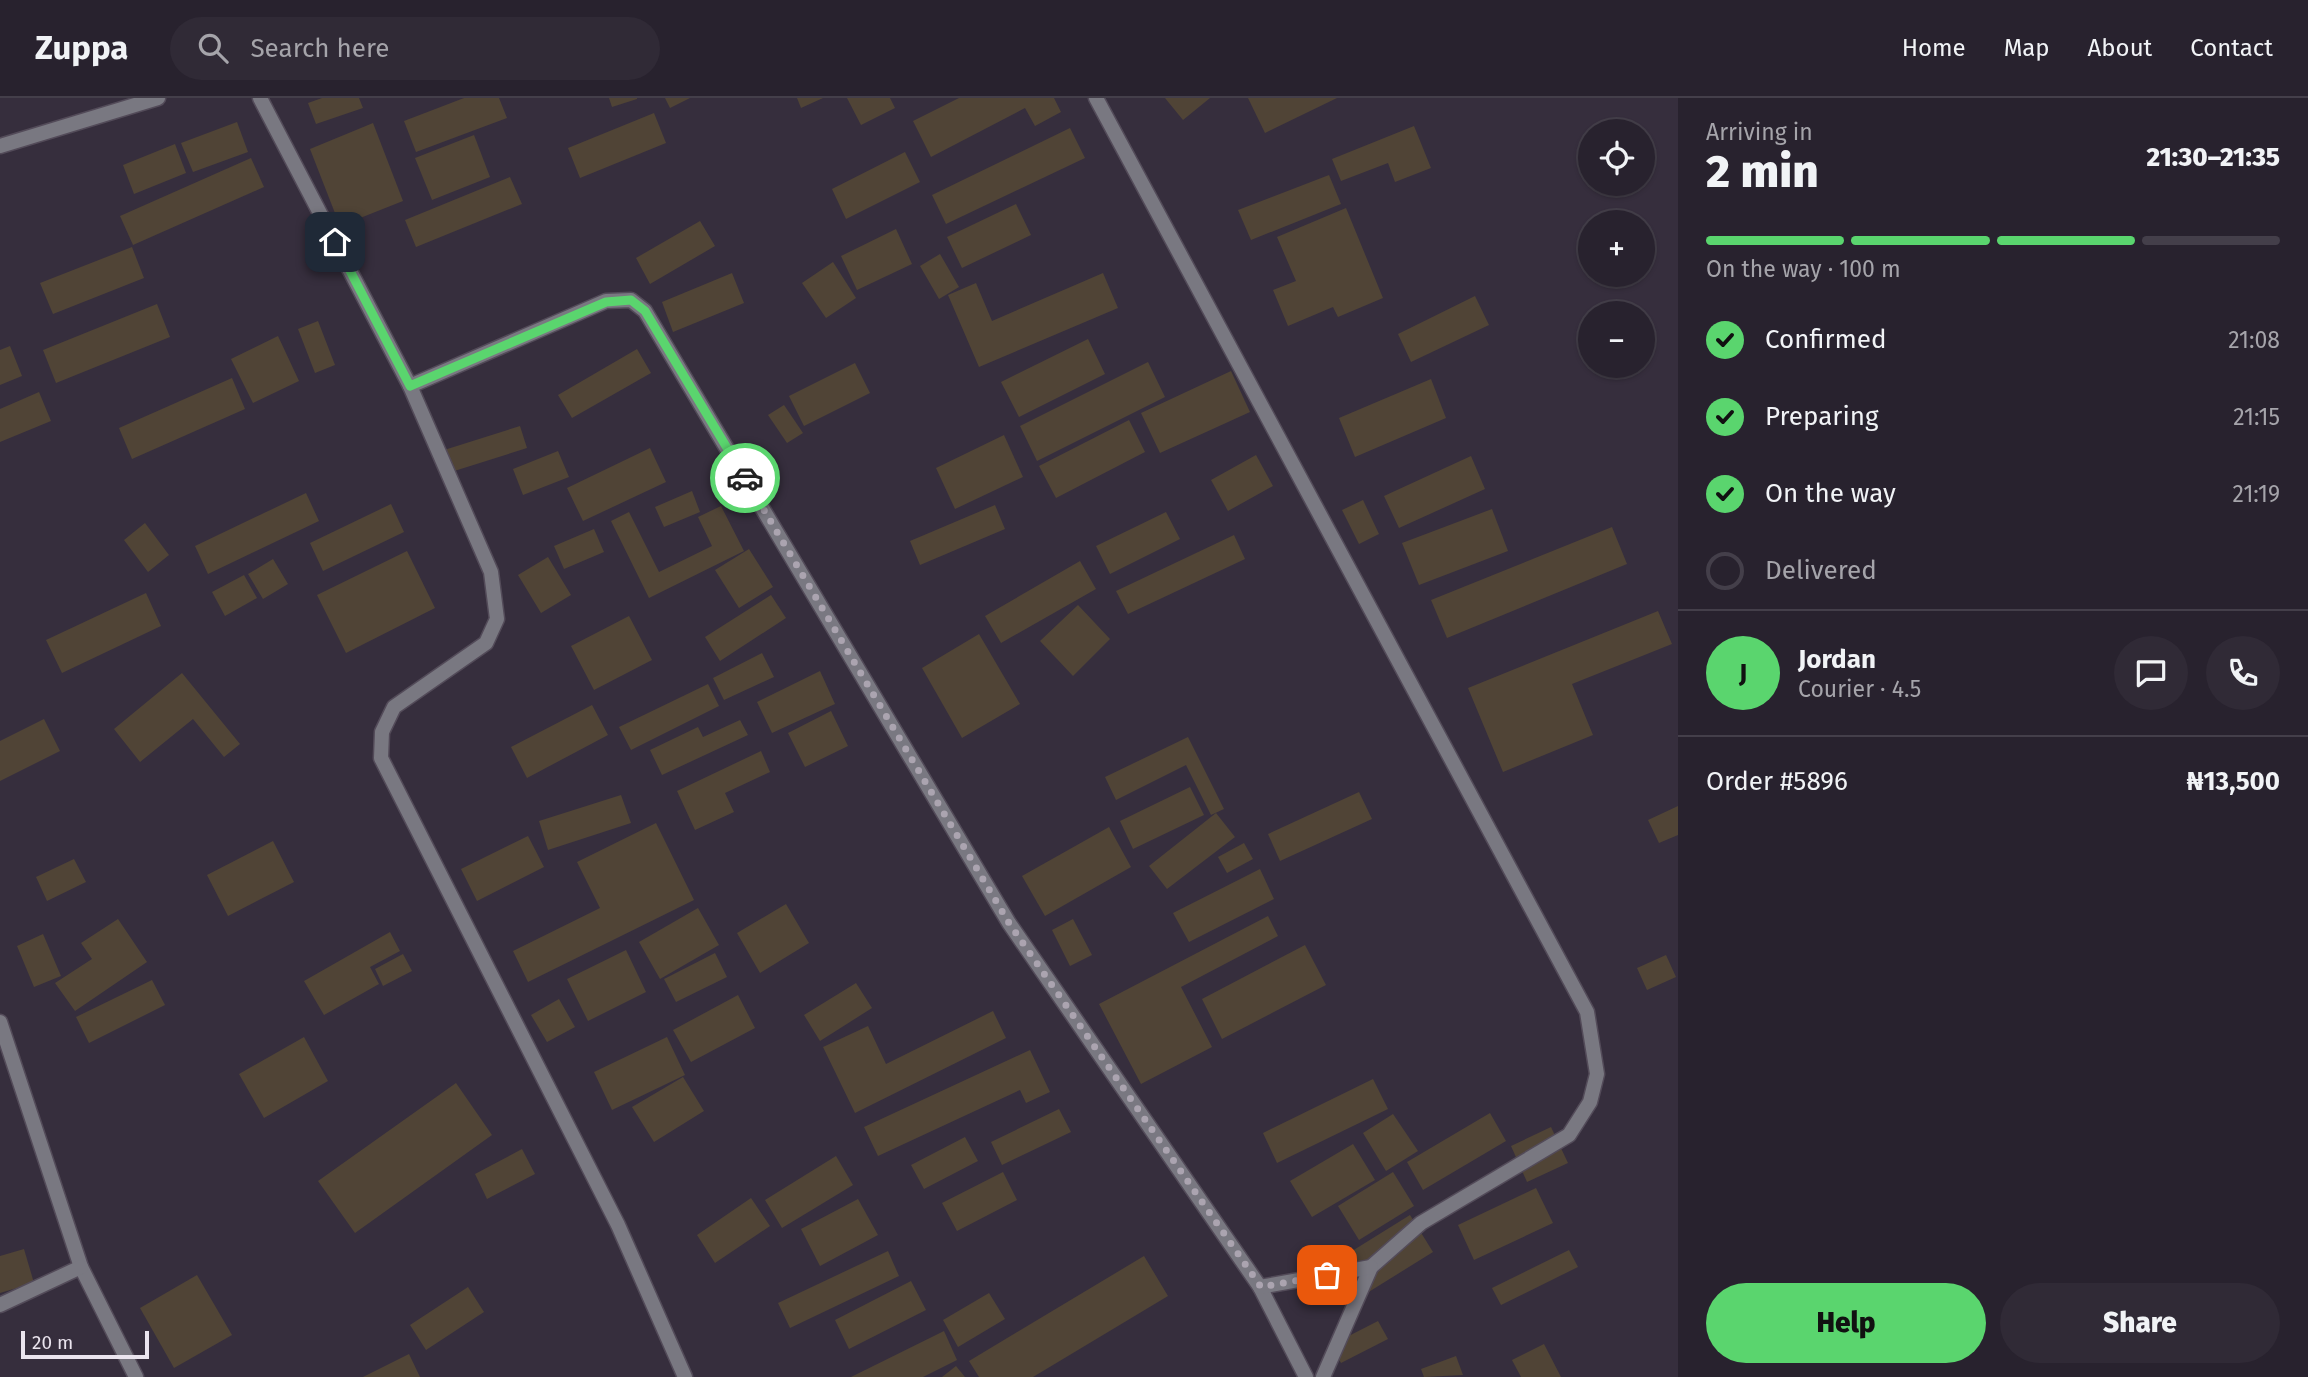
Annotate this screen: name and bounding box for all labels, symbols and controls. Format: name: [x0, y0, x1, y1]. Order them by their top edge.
search box: [170, 17, 660, 80]
text: Zuppa: [35, 28, 128, 68]
icon: search: [194, 29, 232, 67]
text: Search here: [250, 33, 389, 64]
text: Home: [1902, 34, 1966, 62]
text: Map: [2004, 34, 2050, 62]
text: About: [2088, 34, 2152, 62]
text: Contact: [2190, 34, 2273, 62]
text: Arriving in: [1706, 118, 1813, 146]
map controls: [1578, 119, 1655, 378]
button: locate: [1578, 119, 1655, 196]
text: 21:30–21:35: [2147, 142, 2280, 173]
text: 2 min: [1706, 144, 1819, 199]
button: +: [1578, 210, 1655, 287]
pin: [305, 212, 365, 272]
icon: home: [316, 223, 354, 261]
text: On the way · 100 m: [1706, 255, 1901, 283]
button: −: [1578, 301, 1655, 378]
icon: check: [1706, 321, 1744, 359]
text: Confirmed: [1765, 324, 1886, 355]
text: 21:08: [2228, 326, 2280, 354]
icon: check: [1706, 398, 1744, 436]
text: Preparing: [1765, 401, 1878, 432]
text: 21:15: [2233, 403, 2280, 431]
courier: [710, 443, 780, 513]
icon: car: [726, 459, 764, 497]
icon: check: [1706, 475, 1744, 513]
text: On the way: [1765, 478, 1896, 509]
text: 21:19: [2233, 480, 2280, 508]
text: Delivered: [1765, 555, 1877, 586]
button: chat: [2114, 636, 2188, 710]
button: phone: [2206, 636, 2280, 710]
text: Jordan: [1798, 644, 1876, 675]
text: J: [1739, 658, 1747, 689]
text: Courier · 4.5: [1798, 675, 1921, 703]
text: Order #5896: [1706, 766, 1848, 797]
text: ₦13,500: [2187, 766, 2280, 797]
pin: [1297, 1245, 1357, 1305]
icon: bag: [1308, 1256, 1346, 1294]
button: Help: [1706, 1283, 1986, 1363]
button: Share: [2000, 1283, 2280, 1363]
scale bar: [21, 1328, 149, 1360]
text: 20 m: [32, 1331, 73, 1354]

